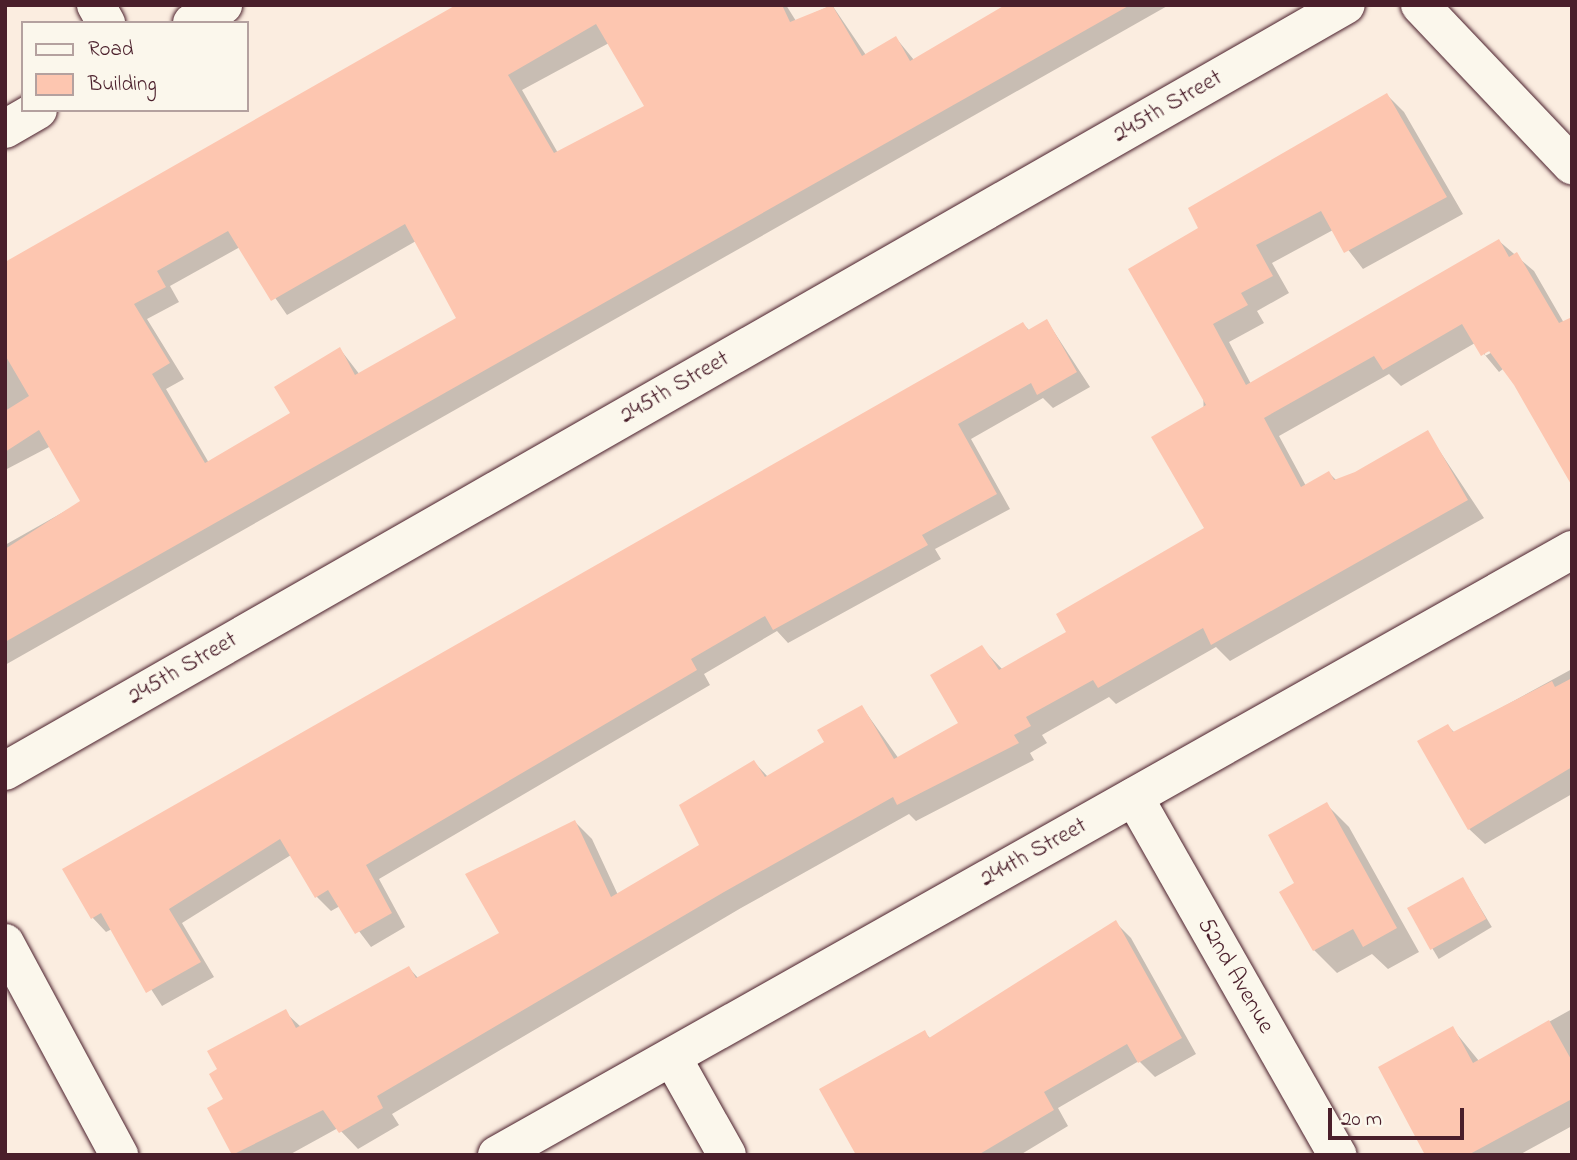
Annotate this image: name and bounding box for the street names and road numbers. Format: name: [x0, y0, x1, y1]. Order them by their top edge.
street label: 245th Street: [1108, 64, 1228, 150]
street label: 245th Street: [615, 345, 735, 431]
street label: 245th Street: [123, 626, 243, 712]
street label: 244th Street: [976, 812, 1092, 894]
street label: 52nd Avenue: [1190, 913, 1280, 1039]

